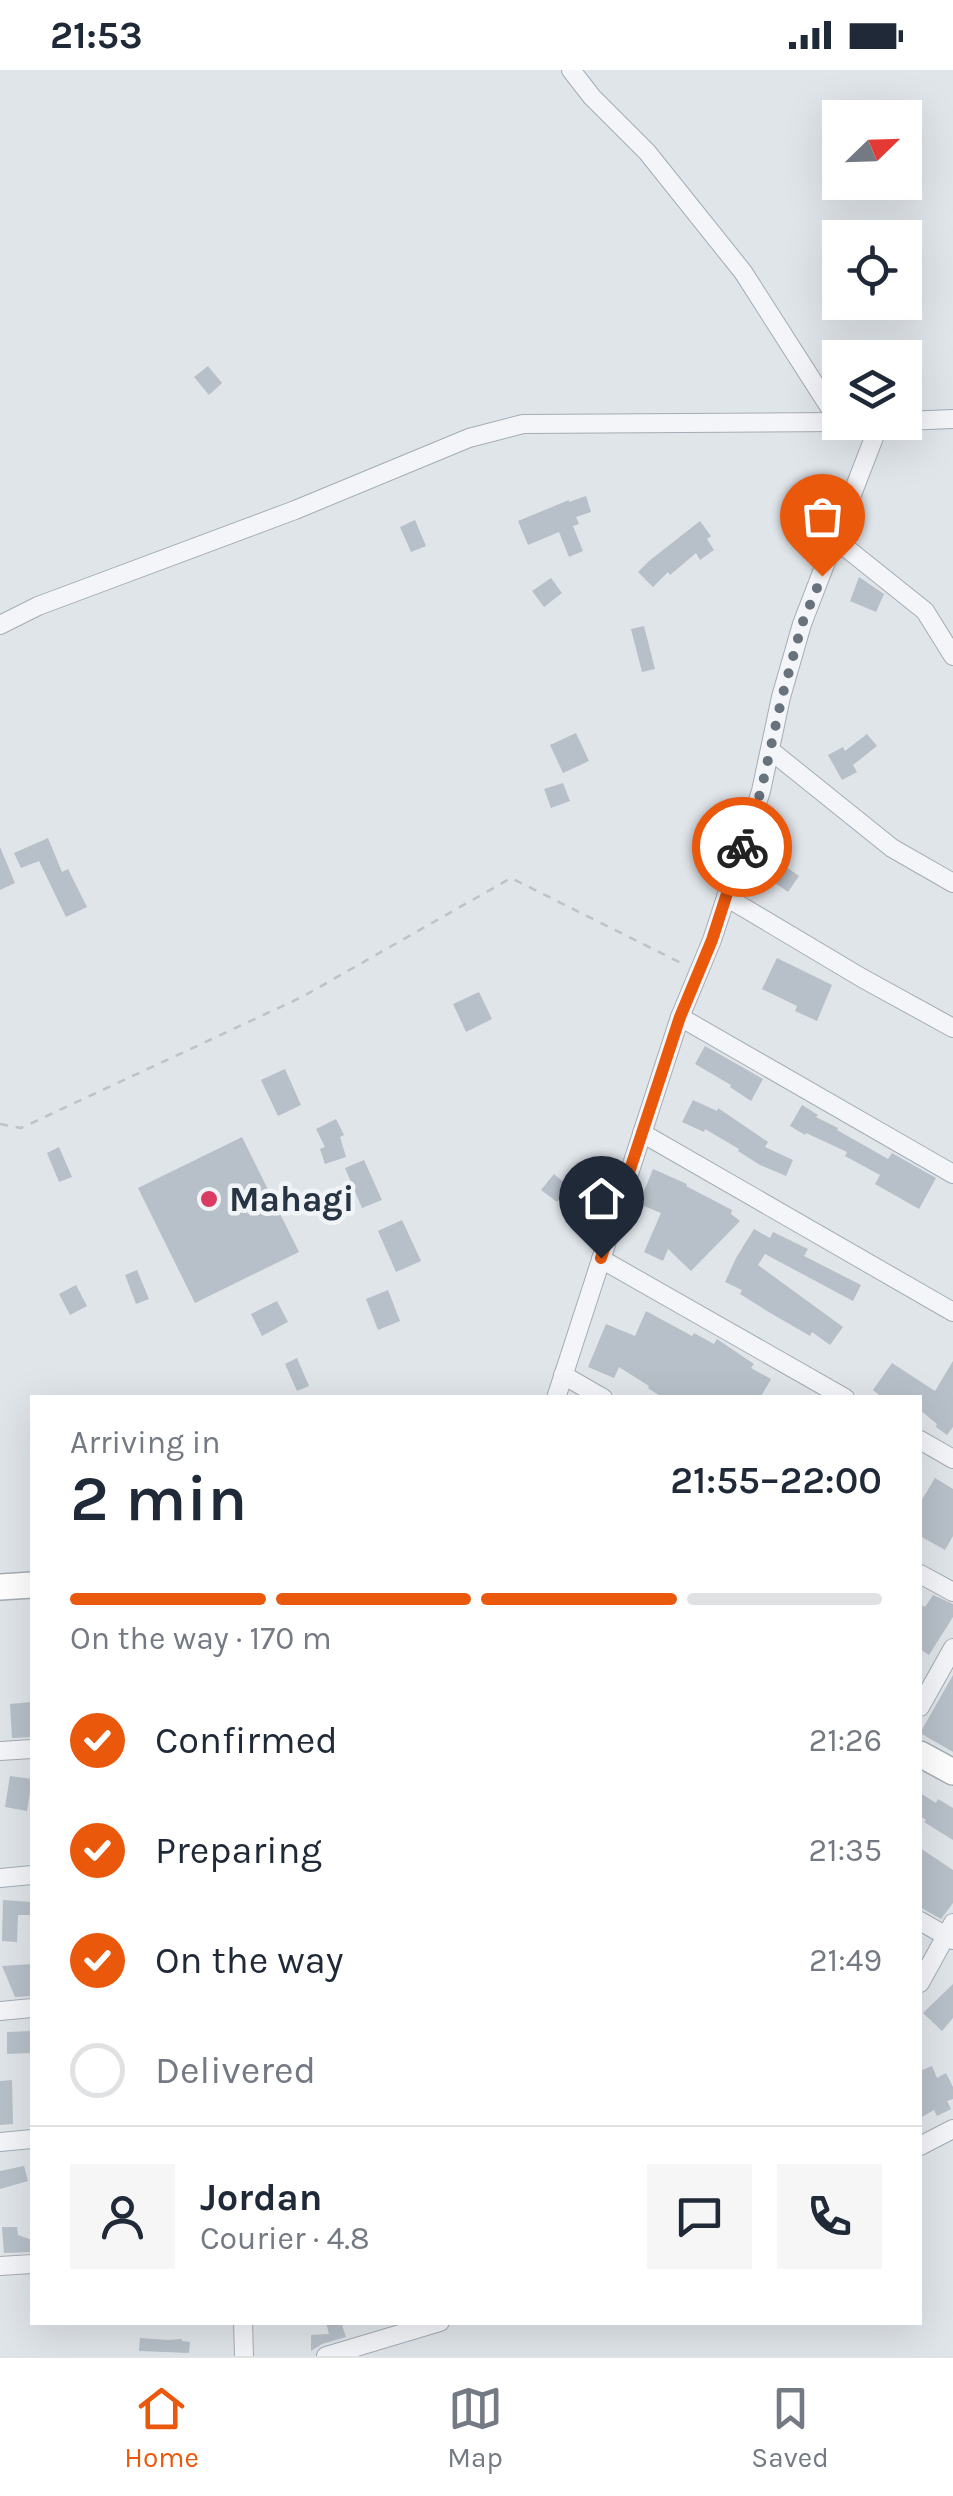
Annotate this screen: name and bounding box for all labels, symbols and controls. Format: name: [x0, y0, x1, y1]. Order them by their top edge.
text: 21:53: [50, 13, 143, 58]
north arrow: [822, 100, 922, 200]
map controls: [822, 100, 922, 440]
button: locate: [822, 220, 922, 320]
button: layers: [822, 340, 922, 440]
pin: [780, 474, 865, 577]
icon: bag: [795, 489, 850, 544]
courier: [692, 797, 792, 897]
icon: bike: [715, 820, 770, 875]
pin: [559, 1156, 644, 1259]
icon: home: [574, 1171, 629, 1226]
place label: Mahagi: [229, 1179, 354, 1221]
marker: Mahagi: [198, 1188, 220, 1210]
text: Arriving in: [70, 1424, 221, 1461]
text: 21:55–22:00: [670, 1458, 882, 1503]
text: 2 min: [70, 1460, 247, 1536]
text: On the way · 170 m: [70, 1620, 332, 1657]
icon: check: [70, 1713, 125, 1768]
text: Confirmed: [155, 1718, 338, 1763]
text: 21:26: [809, 1722, 882, 1759]
icon: check: [70, 1823, 125, 1878]
text: Preparing: [155, 1828, 322, 1873]
text: 21:35: [809, 1832, 882, 1869]
icon: check: [70, 1933, 125, 1988]
text: On the way: [155, 1938, 343, 1983]
text: 21:49: [809, 1942, 882, 1979]
text: Delivered: [155, 2048, 316, 2093]
button: person: [70, 2164, 175, 2269]
button: chat: [647, 2164, 752, 2269]
button: phone: [777, 2164, 882, 2269]
text: Jordan: [200, 2175, 323, 2220]
text: Courier · 4.8: [200, 2220, 370, 2257]
tab: Home: [124, 2381, 199, 2474]
tab: Map: [447, 2381, 503, 2474]
tab: Saved: [751, 2381, 829, 2474]

